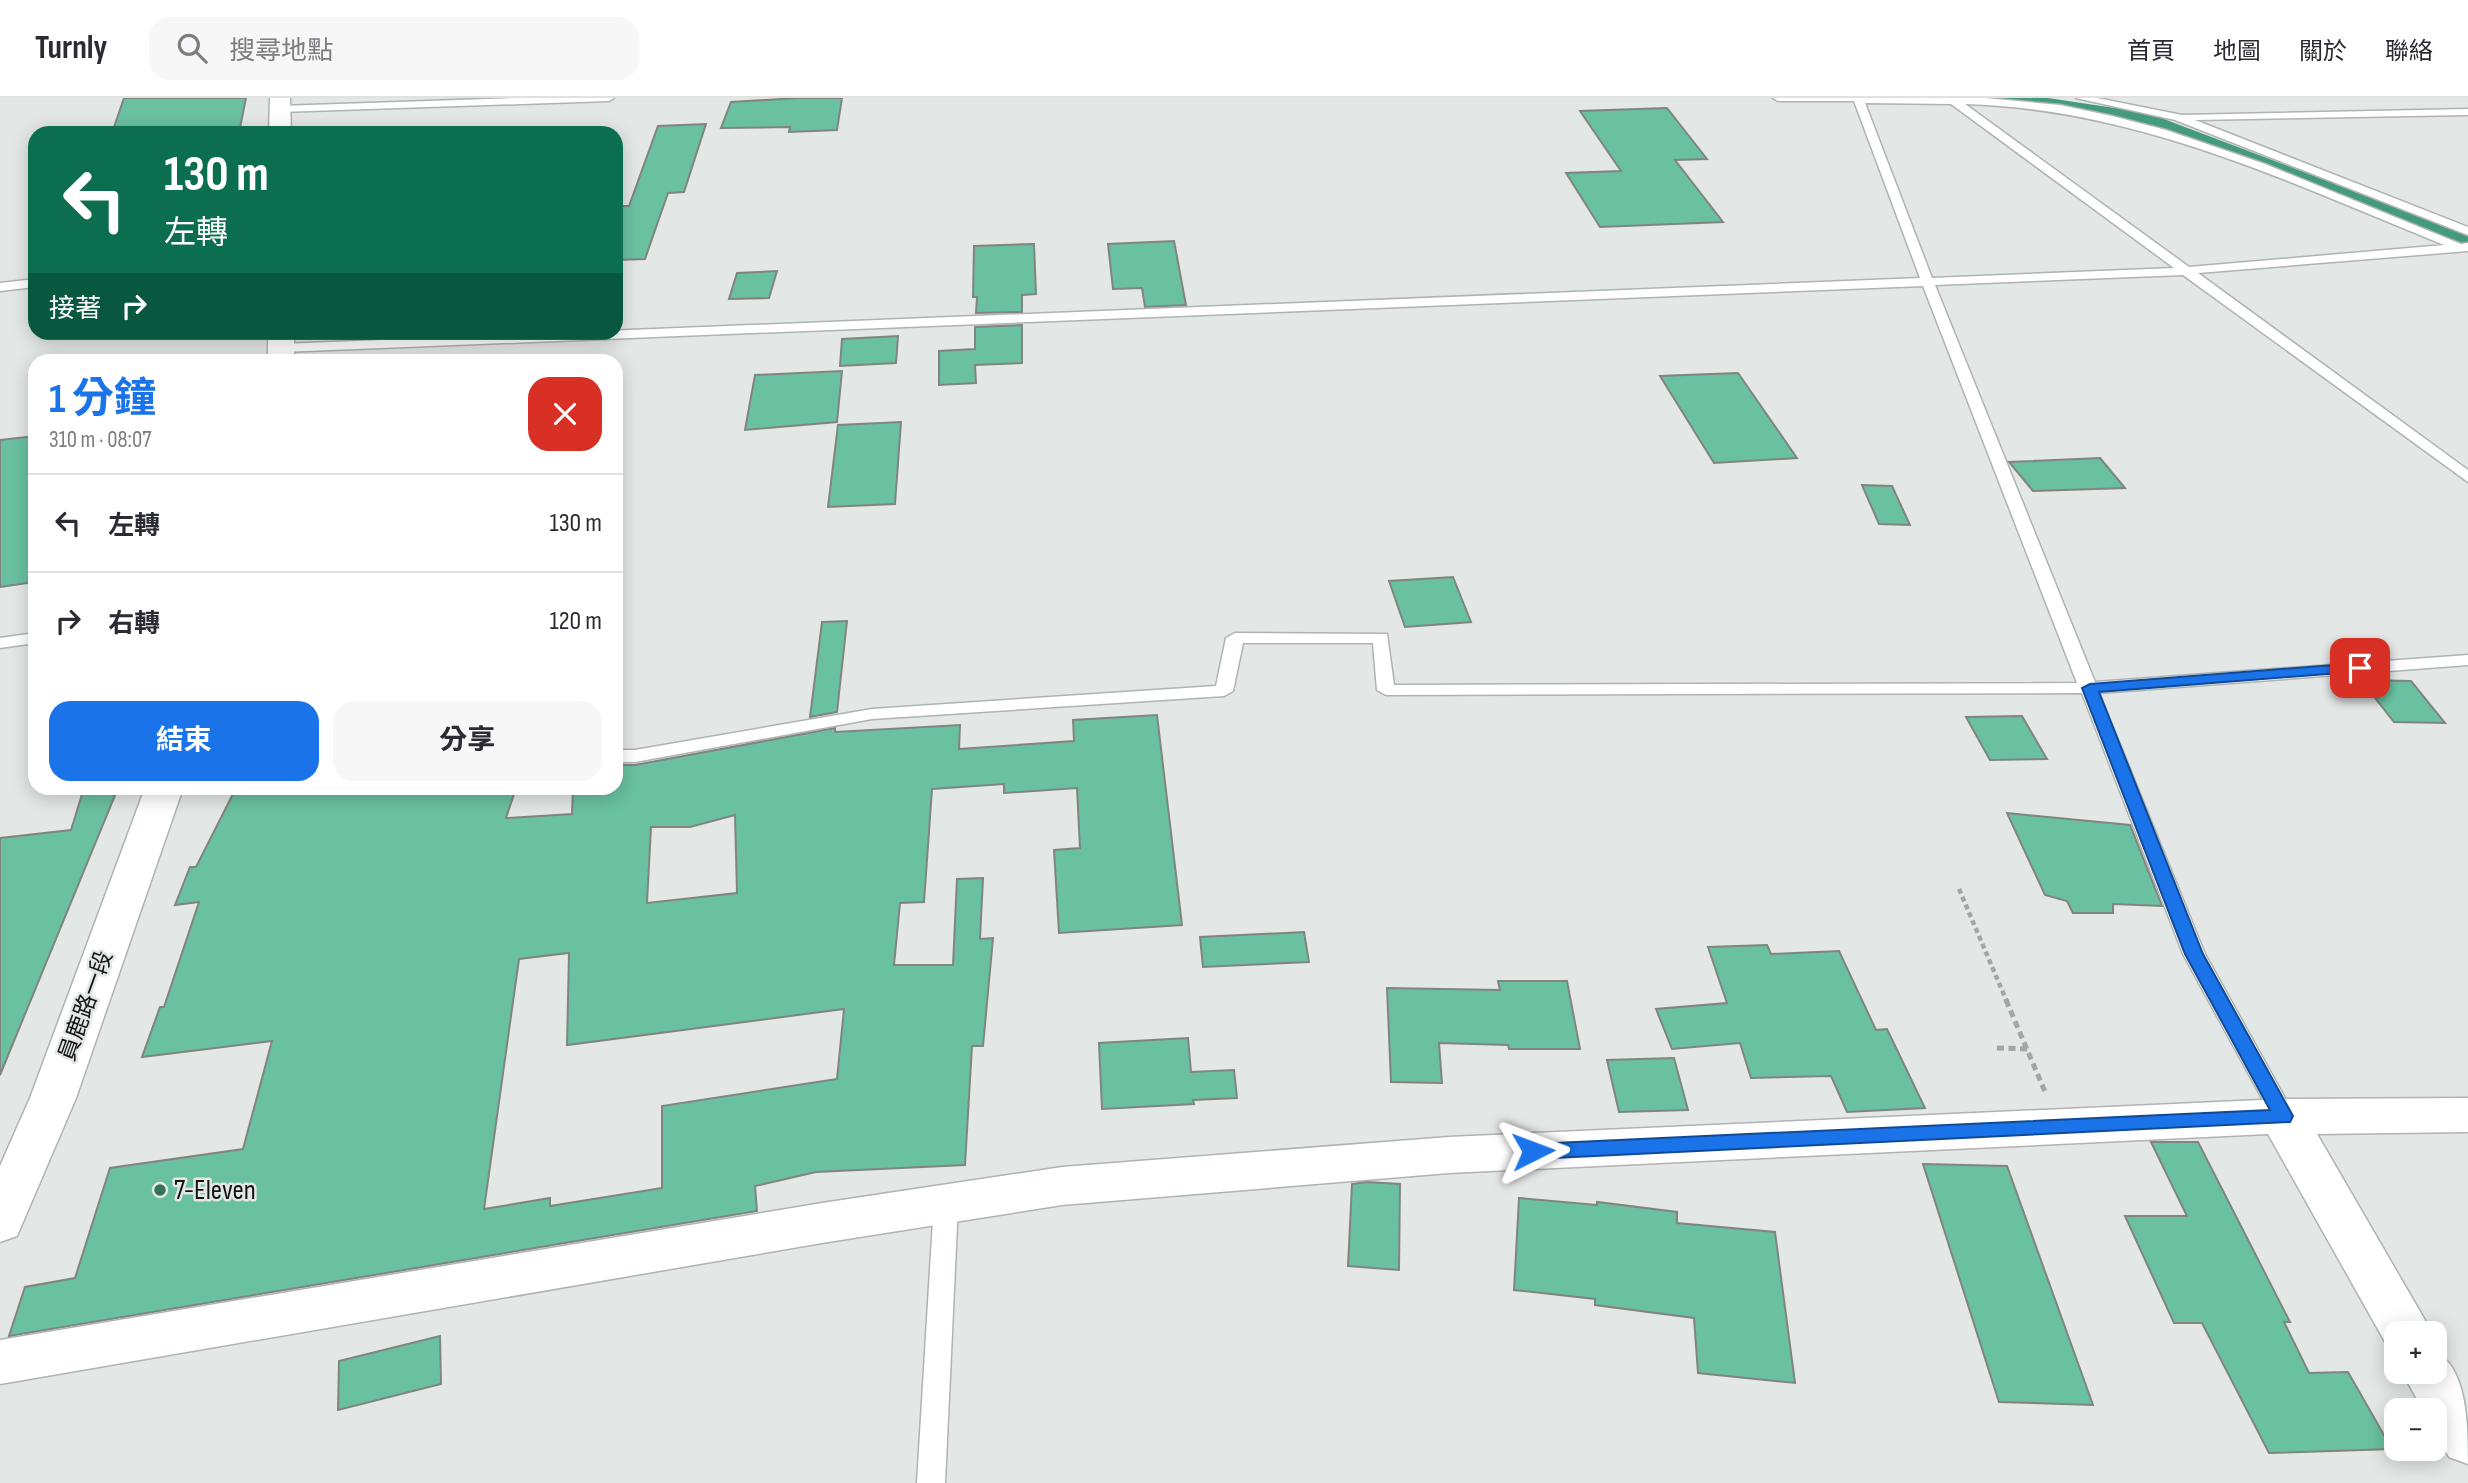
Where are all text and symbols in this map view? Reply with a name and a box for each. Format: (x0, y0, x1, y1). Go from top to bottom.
search box (149, 17, 639, 80)
text: Turnly (35, 28, 107, 68)
icon: search (173, 29, 211, 67)
text: 搜尋地點 (229, 36, 333, 67)
text: 首頁 (2127, 37, 2175, 66)
text: 地圖 (2213, 37, 2261, 66)
text: 關於 (2299, 37, 2347, 66)
text: 聯絡 (2385, 37, 2433, 66)
text: 130 m (164, 146, 269, 205)
icon: left (49, 154, 140, 245)
text: 左轉 (164, 214, 228, 253)
icon: right (115, 287, 153, 325)
text: 接著 (49, 294, 101, 325)
text: 1 分鐘 (49, 374, 156, 425)
button: close (528, 377, 602, 451)
text: 310 m · 08:07 (49, 426, 151, 454)
icon: left (49, 504, 87, 542)
text: 130 m (550, 508, 602, 539)
text: 左轉 (108, 511, 160, 542)
icon: right (49, 602, 87, 640)
text: 120 m (549, 606, 602, 637)
text: 右轉 (108, 609, 160, 640)
pin (2330, 638, 2390, 698)
icon: arrive (2341, 649, 2379, 687)
button: 結束 (49, 701, 319, 781)
button: 分享 (333, 701, 602, 781)
street label: 員鹿路一段 (53, 947, 119, 1065)
position arrow (1496, 1114, 1570, 1188)
place label: 7-Eleven (174, 1174, 256, 1207)
marker: 7-Eleven (152, 1182, 168, 1198)
map controls (2384, 1321, 2447, 1461)
button: + (2384, 1321, 2447, 1384)
button: − (2384, 1398, 2447, 1461)

